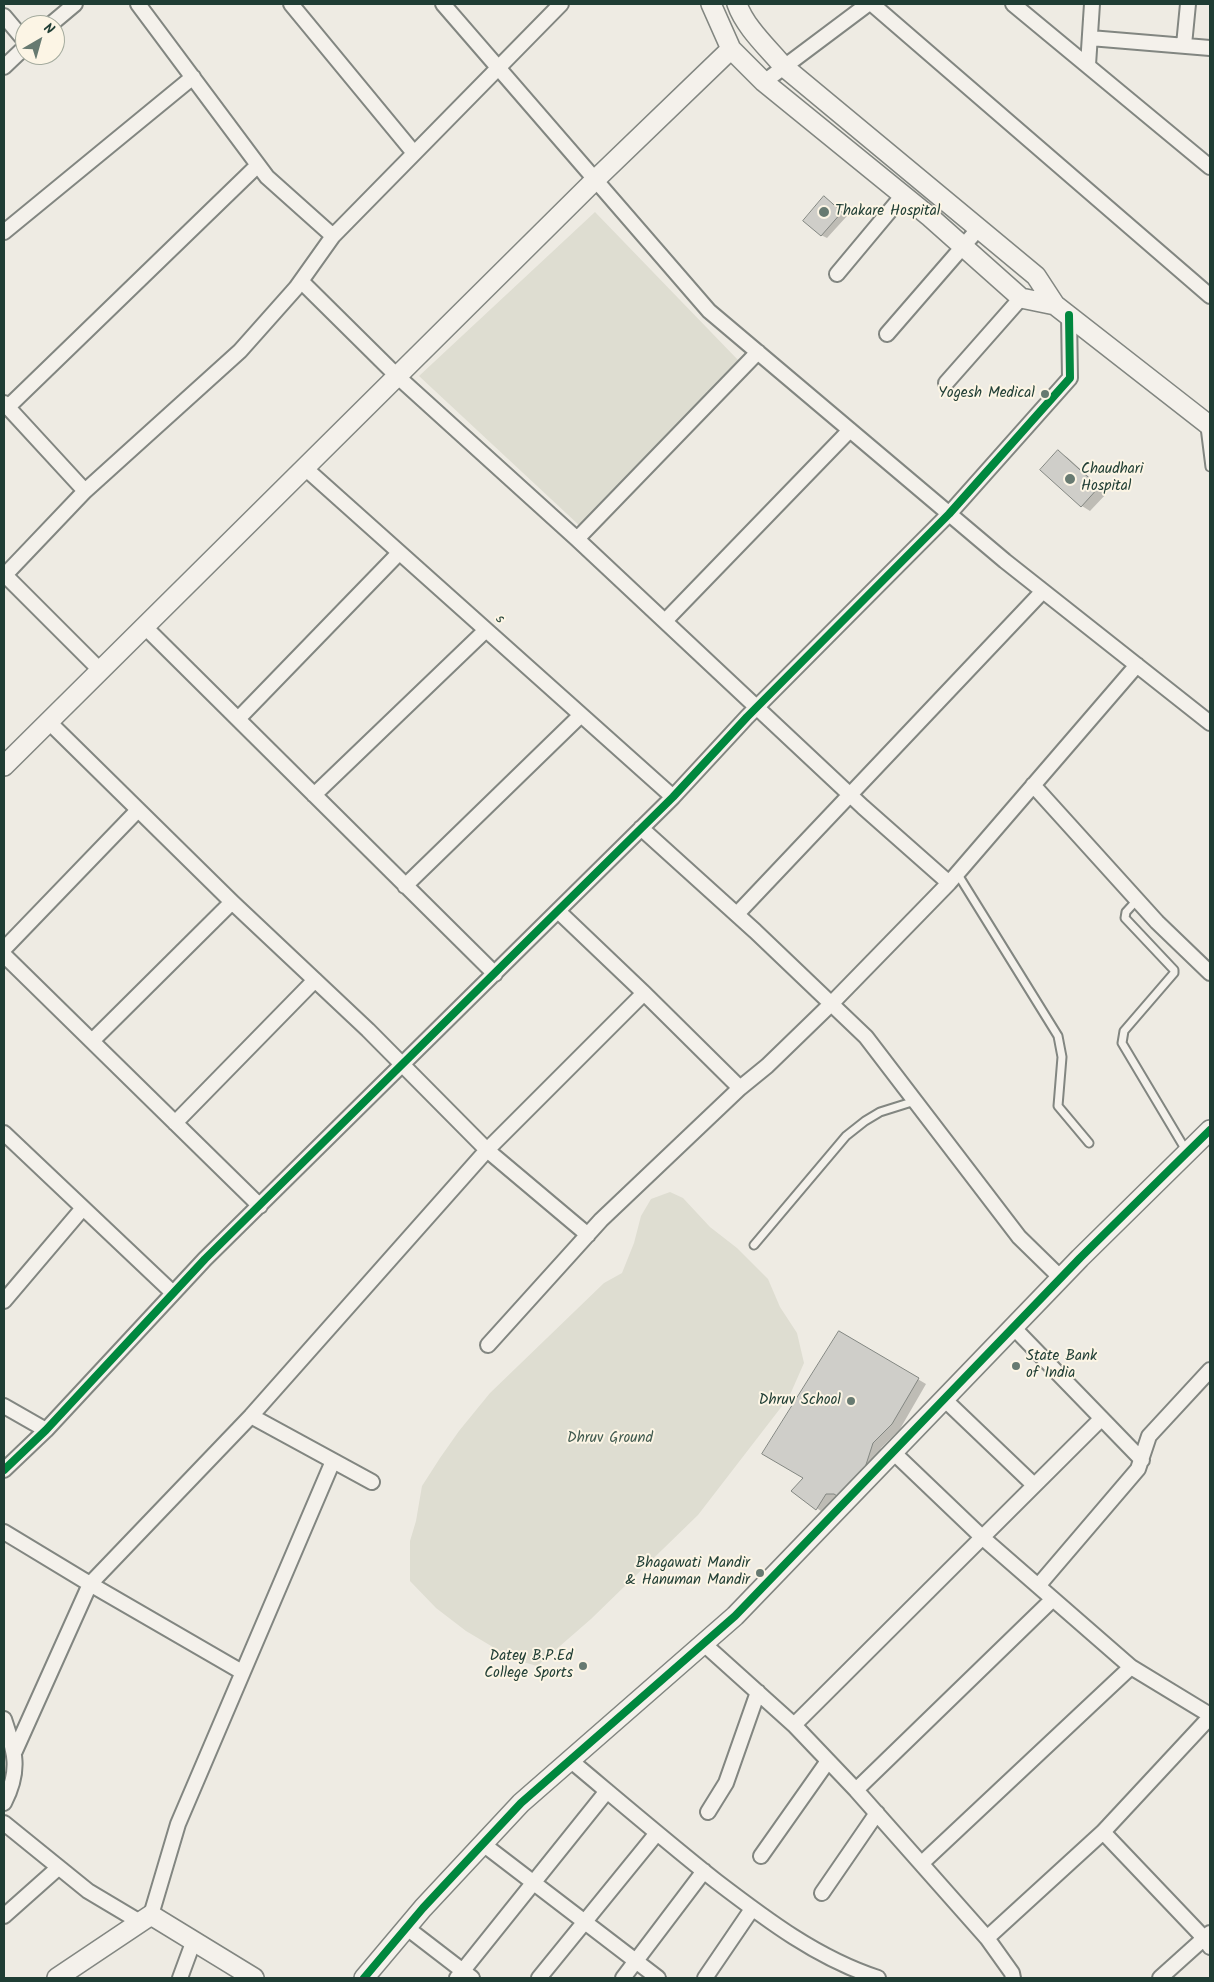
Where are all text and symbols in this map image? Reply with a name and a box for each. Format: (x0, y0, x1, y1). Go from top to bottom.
north arrow (15, 15, 65, 65)
text: N (38, 18, 59, 40)
place label: Thakare Hospital (835, 203, 940, 221)
marker: Thakare Hospital (817, 205, 831, 219)
place label: Yogesh Medical (938, 385, 1035, 403)
marker: Yogesh Medical (1039, 388, 1051, 400)
place label: Chaudhari Hospital (1081, 461, 1143, 496)
marker: Chaudhari Hospital (1063, 472, 1077, 486)
street label: s (491, 611, 507, 629)
place label: State Bank of India (1026, 1348, 1097, 1383)
marker: State Bank of India (1010, 1360, 1022, 1372)
place label: Dhruv School (759, 1392, 841, 1410)
marker: Dhruv School (845, 1395, 857, 1407)
park label: Dhruv Ground (567, 1430, 653, 1448)
place label: Bhagawati Mandir & Hanuman Mandir (625, 1555, 750, 1590)
marker: Bhagawati Mandir & Hanuman Mandir (754, 1567, 766, 1579)
place label: Datey B.P.Ed College Sports (484, 1648, 573, 1683)
marker: Datey B.P.Ed College Sports (577, 1660, 589, 1672)

